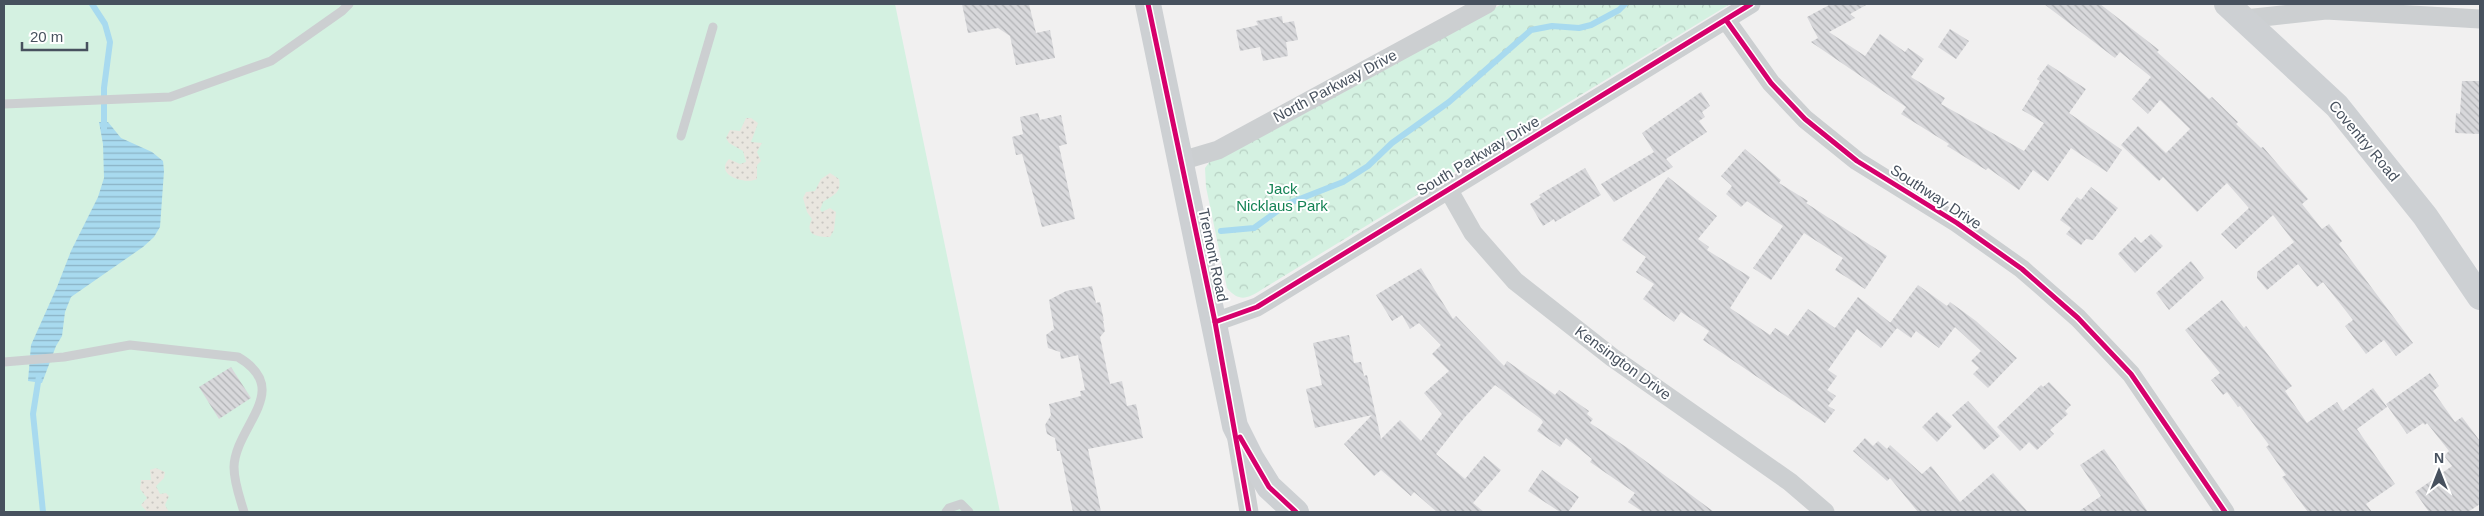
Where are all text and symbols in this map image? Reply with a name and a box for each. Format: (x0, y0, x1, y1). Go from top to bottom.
scale bar (22, 20, 88, 52)
text: 20 m (30, 28, 63, 45)
street label: North Parkway Drive (1270, 46, 1399, 125)
street label: Coventry Road (2326, 97, 2403, 184)
street label: South Parkway Drive (1413, 112, 1542, 199)
street label: Southway Drive (1888, 161, 1985, 232)
park label: Jack Nicklaus Park (1236, 180, 1328, 214)
street label: Tremont Road (1195, 207, 1232, 303)
street label: Kensington Drive (1572, 322, 1674, 403)
north arrow (2414, 446, 2464, 496)
text: N (2434, 450, 2444, 466)

